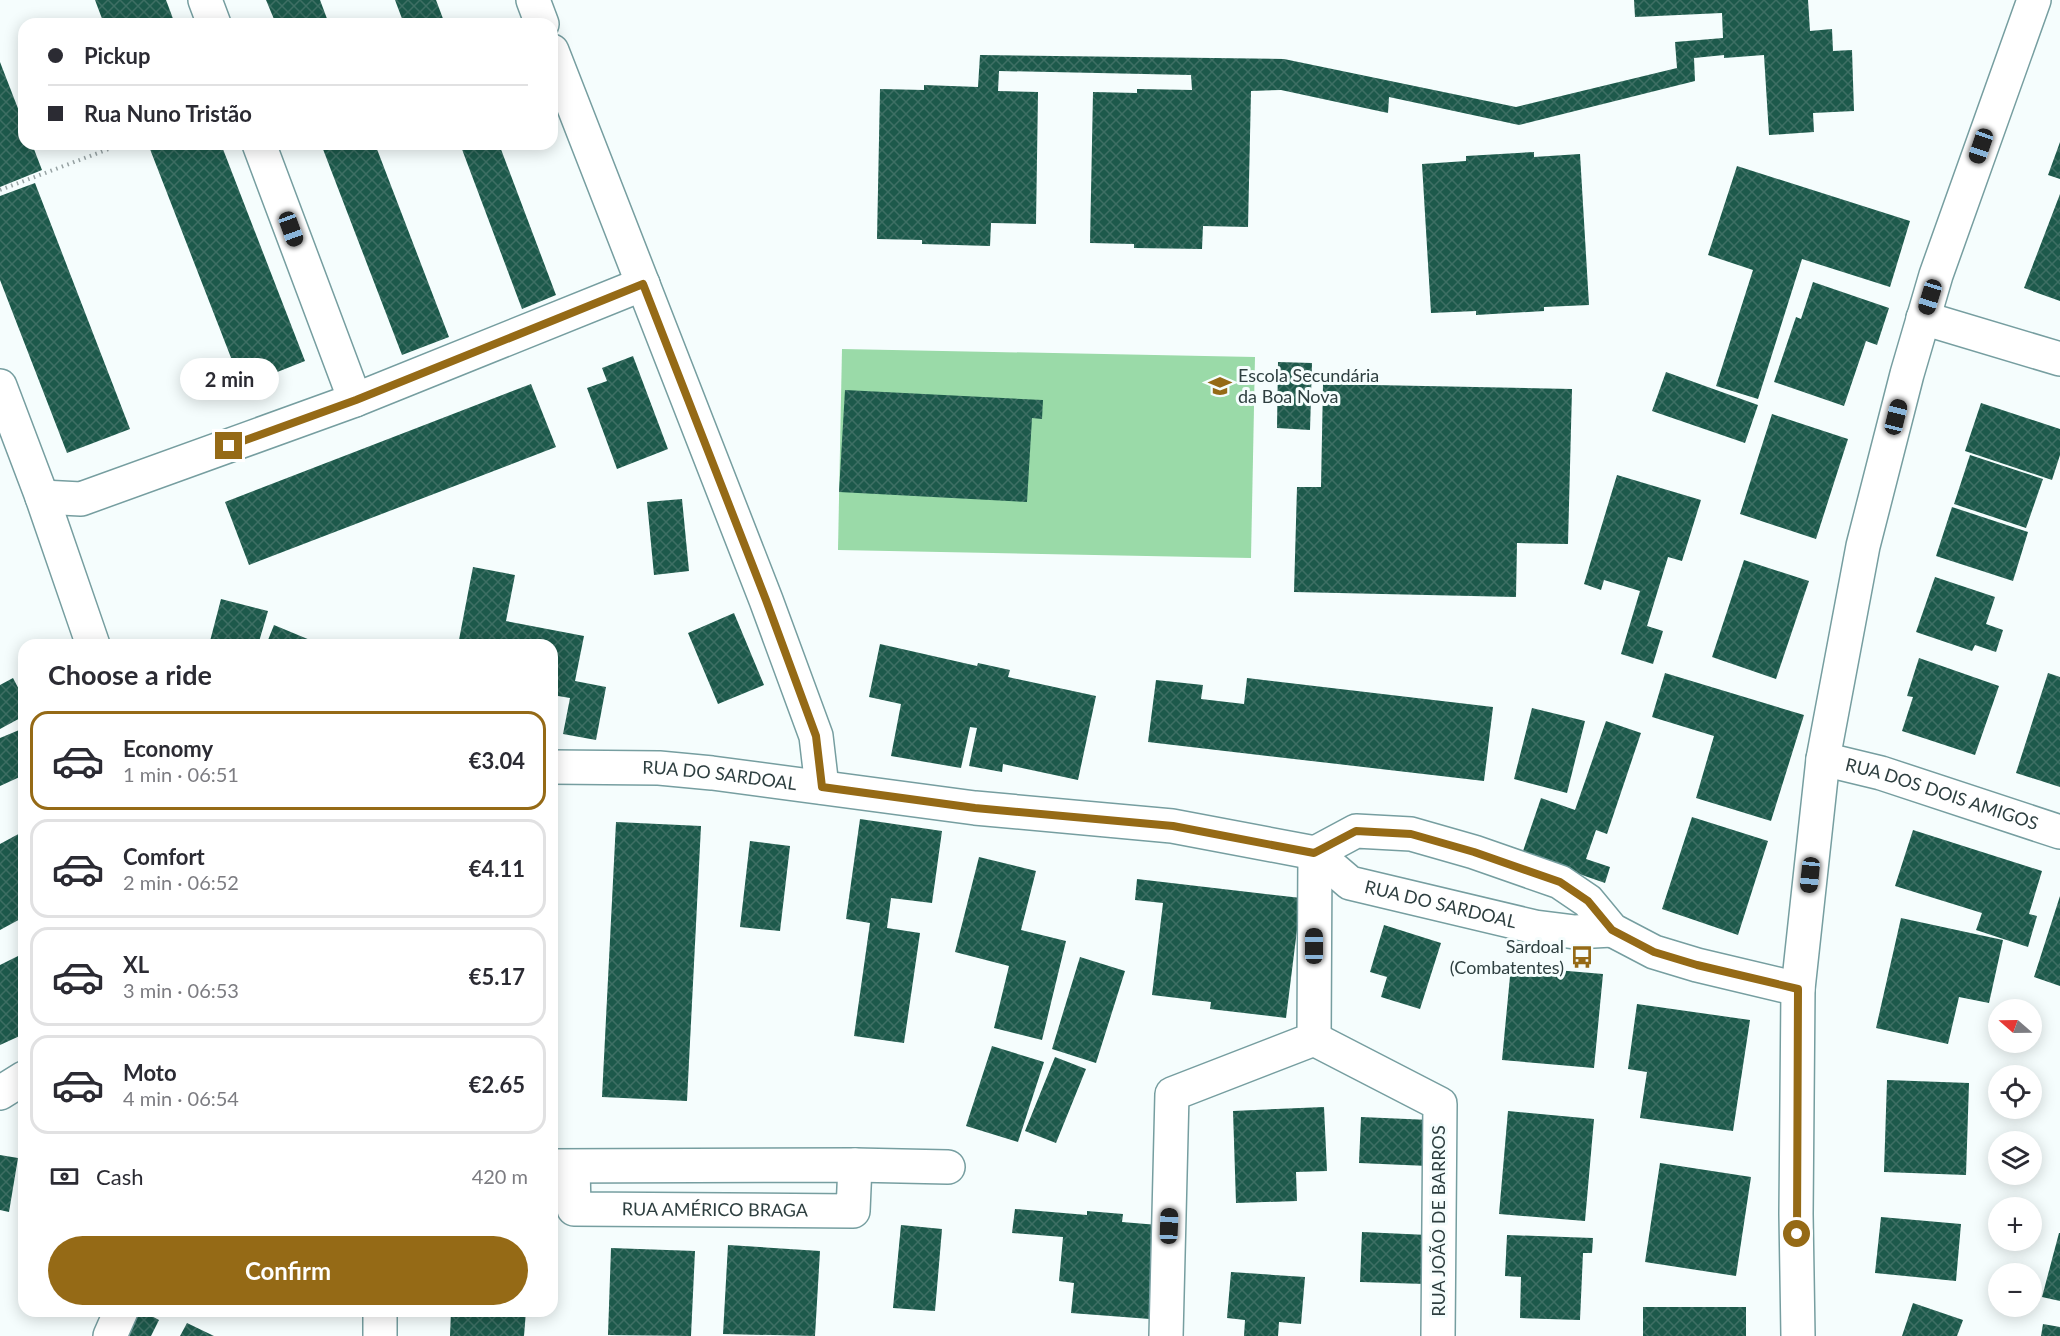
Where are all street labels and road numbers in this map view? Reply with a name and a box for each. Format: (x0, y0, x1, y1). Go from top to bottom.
street label: RUA DOS DOIS AMIGOS (1843, 753, 2041, 834)
street label: RUA DO SARDOAL (642, 756, 798, 794)
street label: RUA DO SARDOAL (1363, 875, 1519, 932)
street label: RUA JOÃO DE BARROS (1427, 1125, 1449, 1317)
street label: RUA AMÉRICO BRAGA (622, 1197, 809, 1221)

